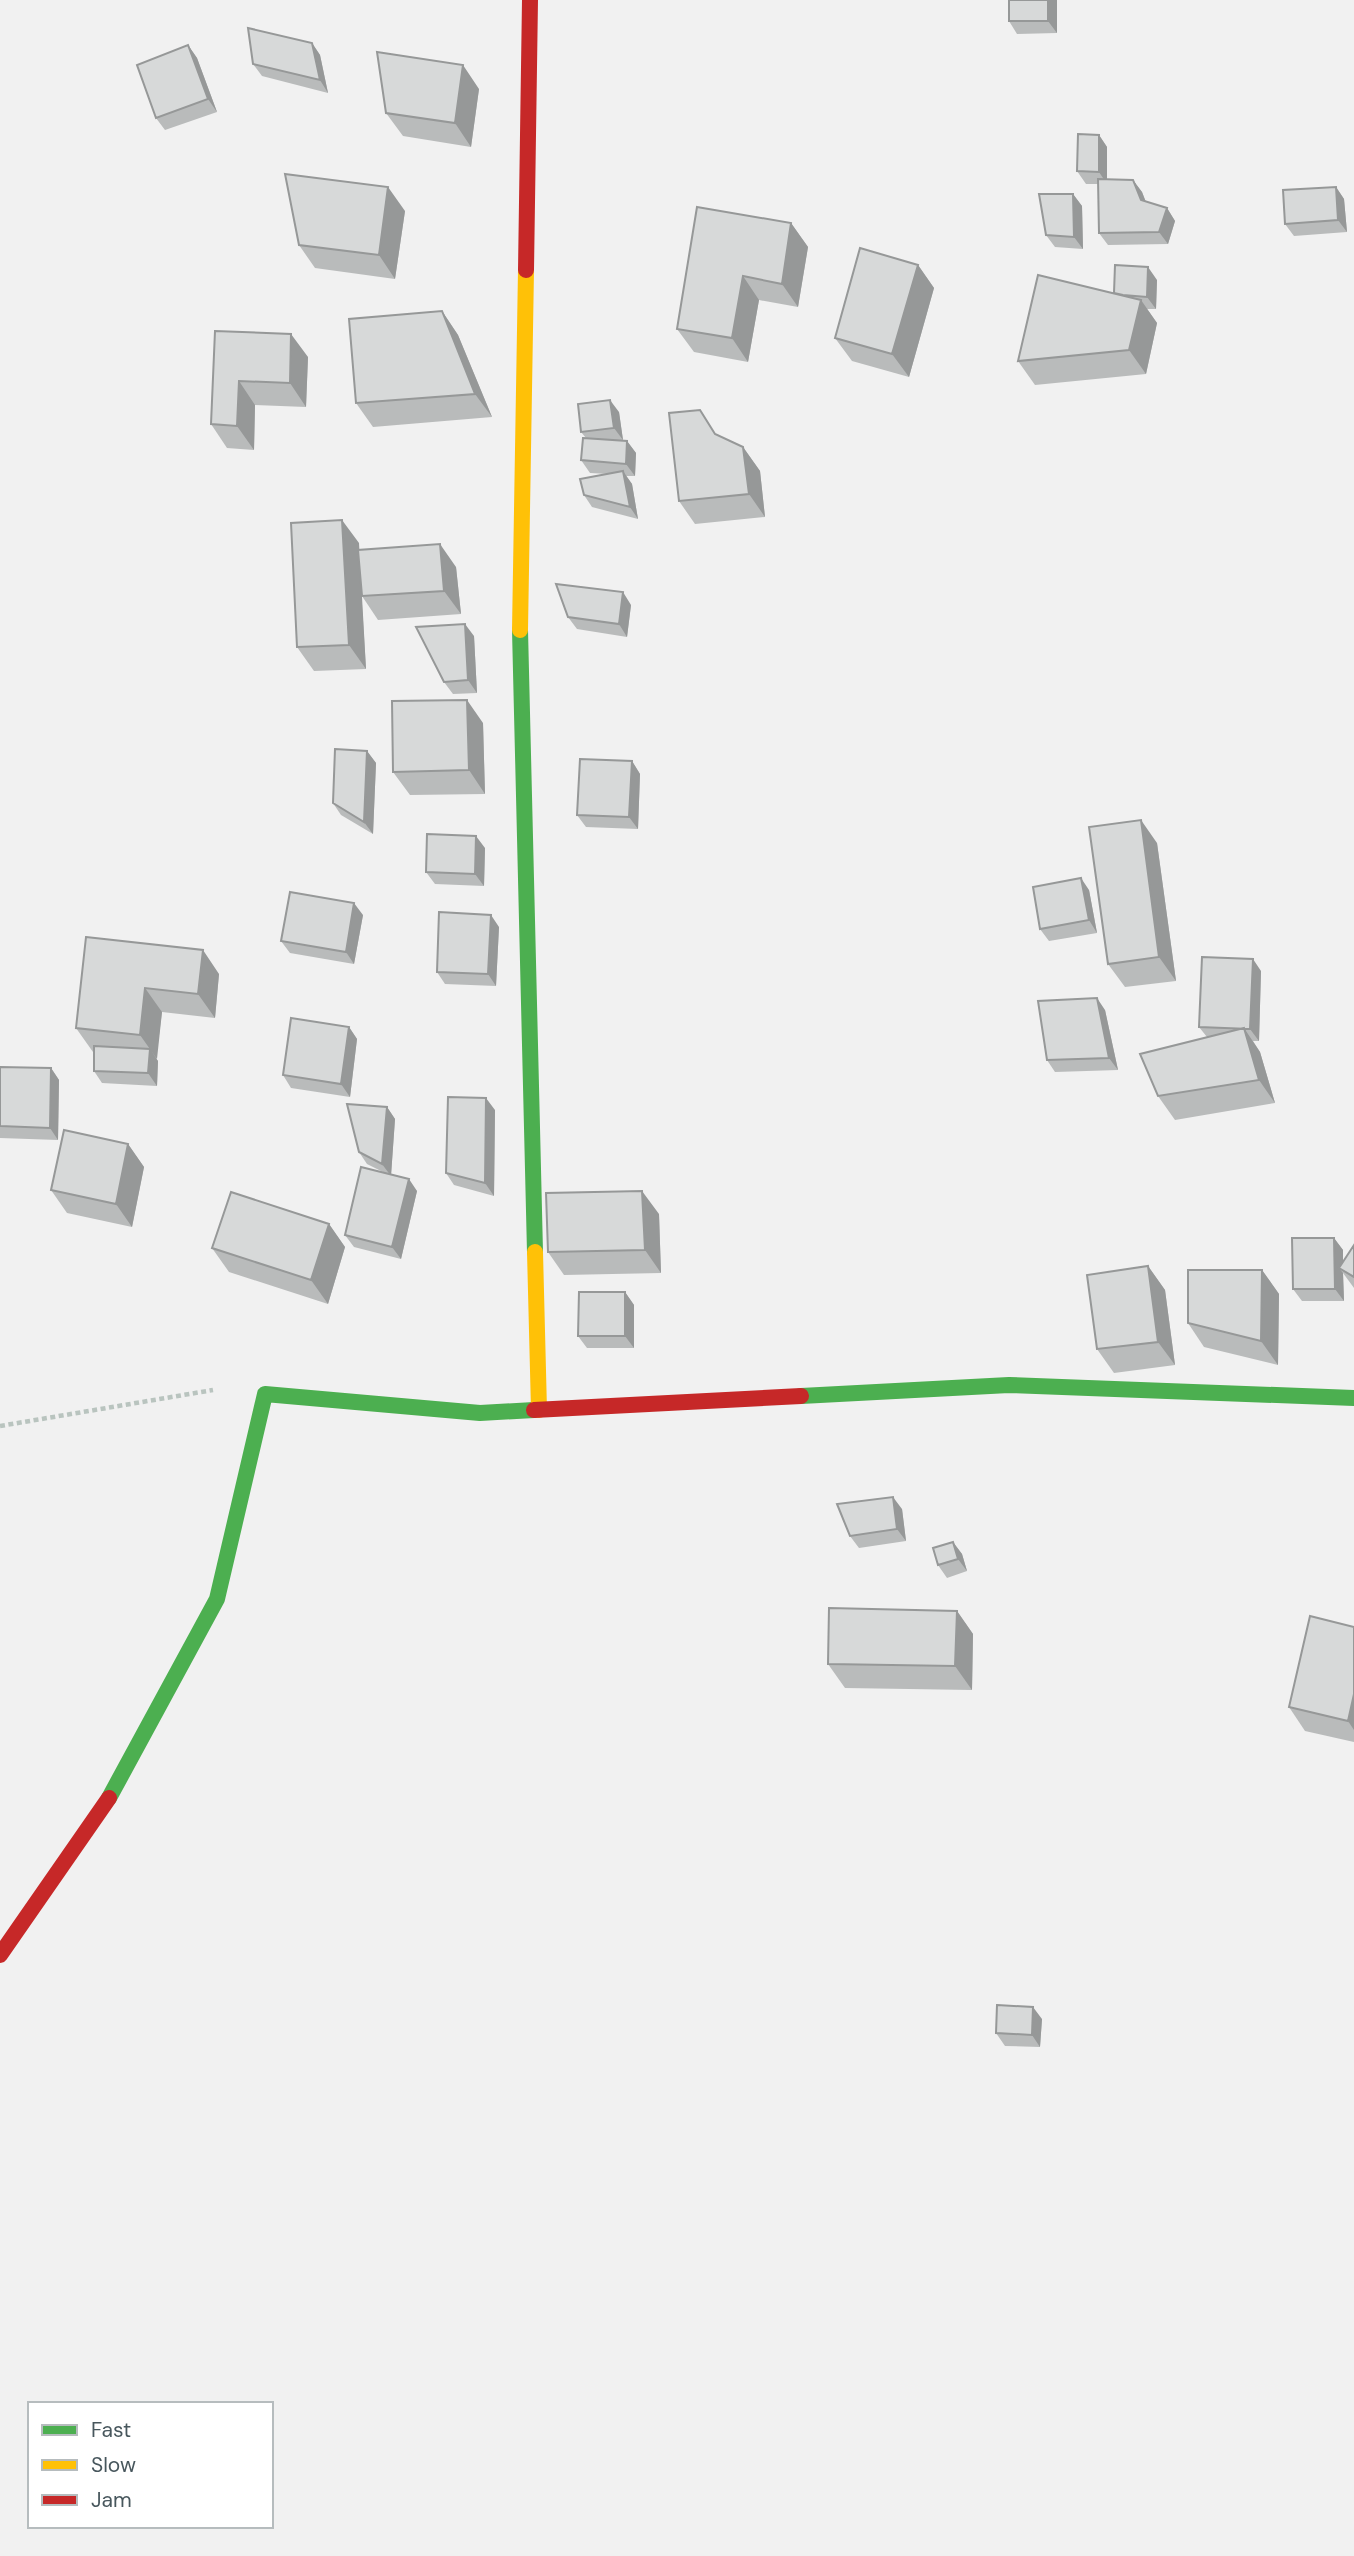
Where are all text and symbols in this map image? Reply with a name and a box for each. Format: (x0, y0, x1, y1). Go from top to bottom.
legend (28, 2402, 273, 2528)
text: Fast (91, 2416, 131, 2444)
text: Slow (91, 2451, 136, 2479)
text: Jam (91, 2486, 132, 2514)

